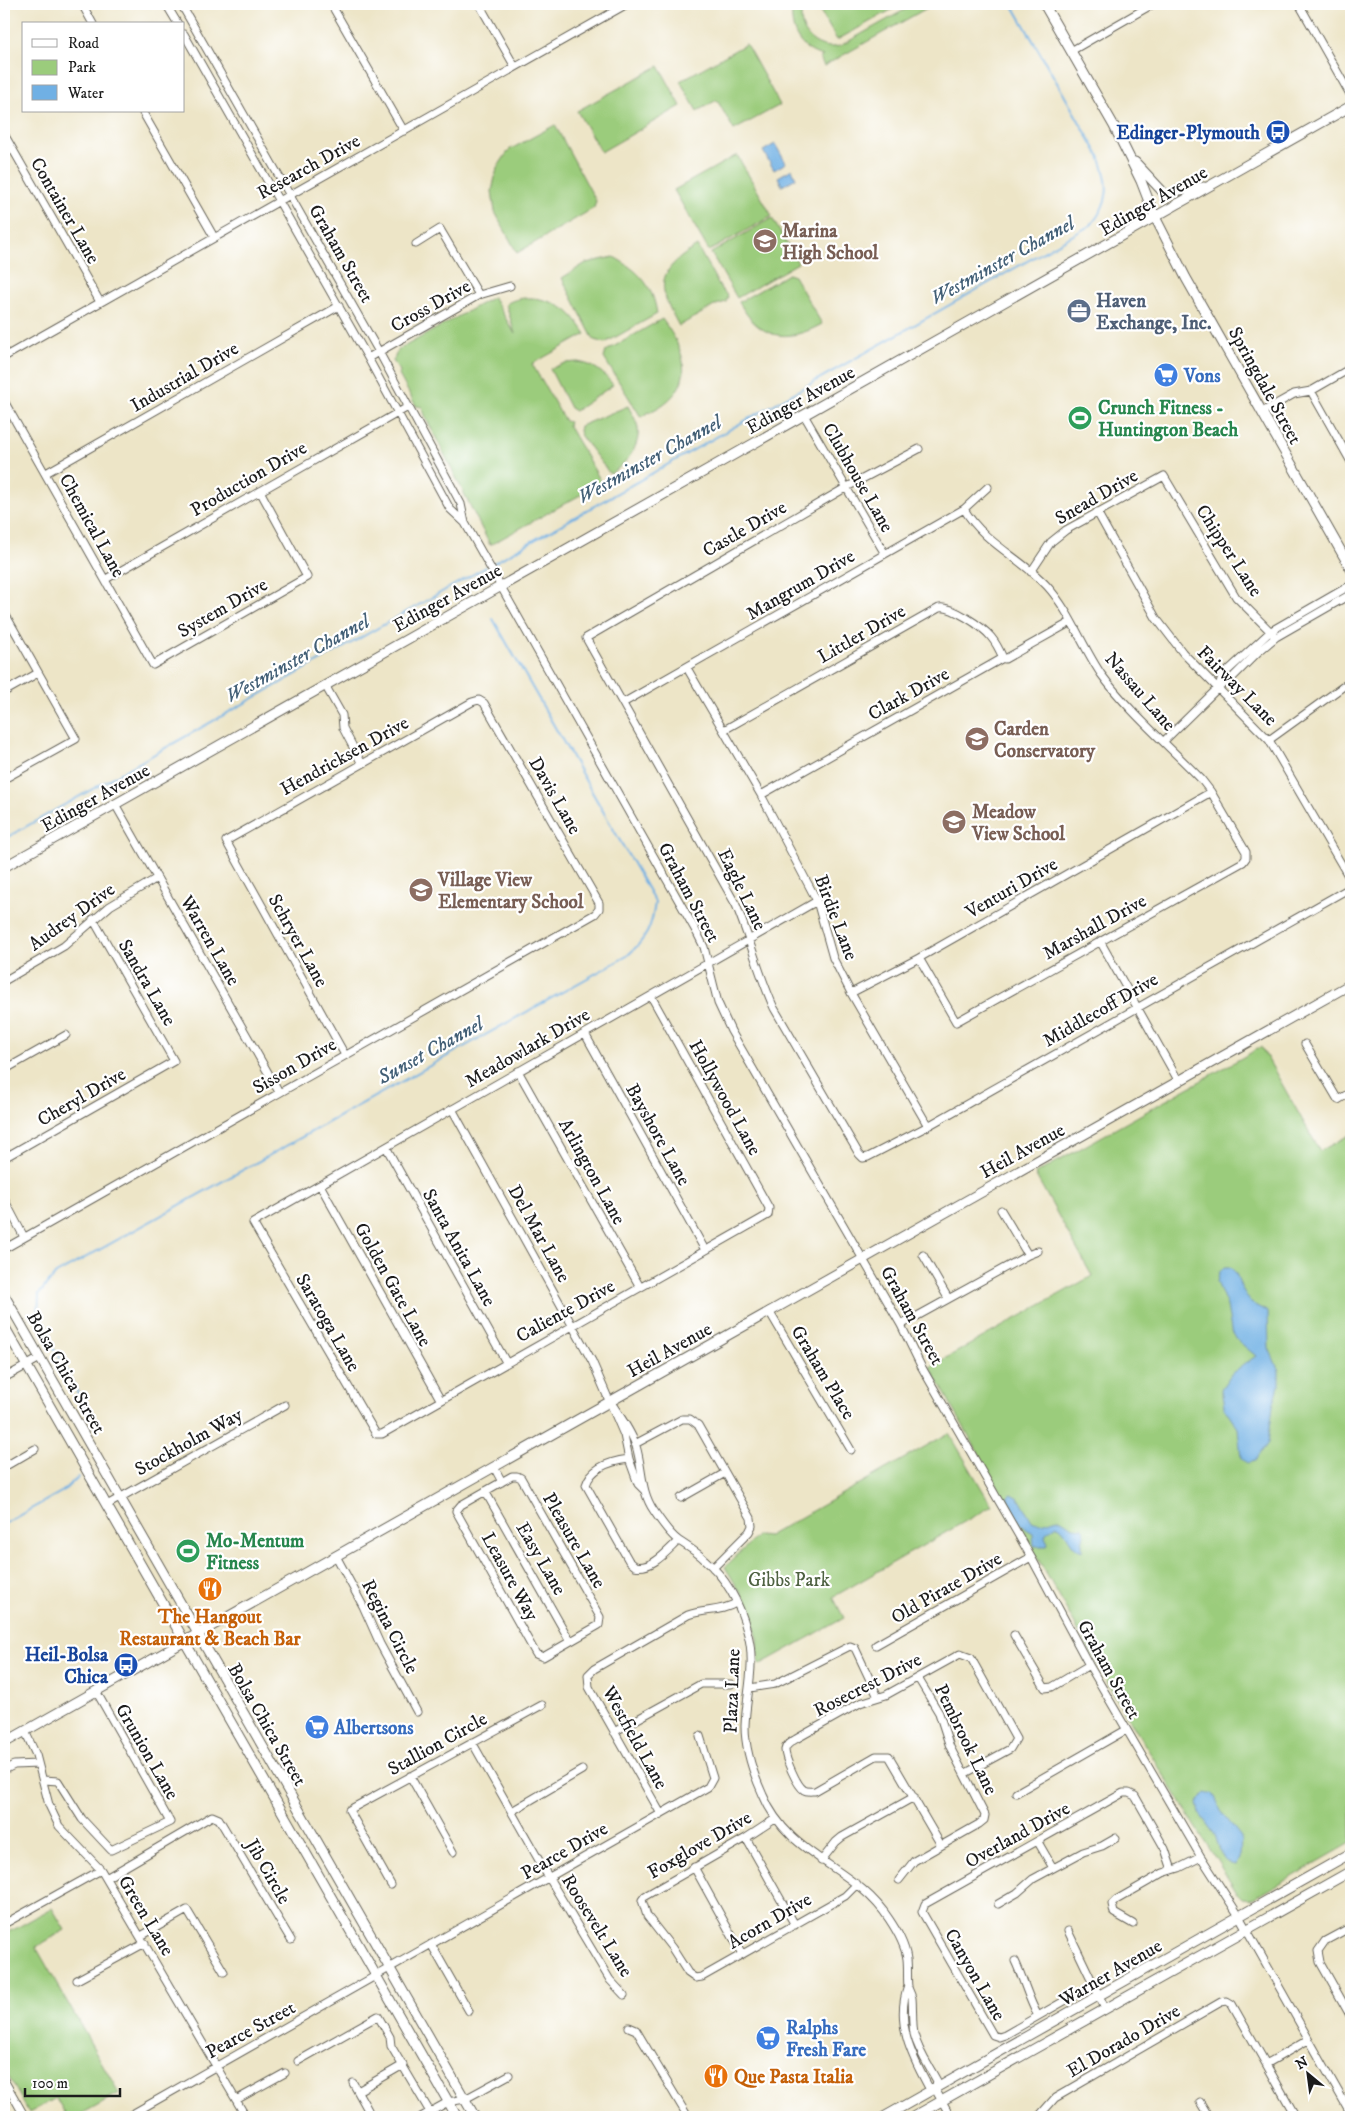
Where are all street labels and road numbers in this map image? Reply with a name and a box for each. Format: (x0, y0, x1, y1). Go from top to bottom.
street label: Research Drive (253, 130, 364, 205)
street label: Container Lane (25, 153, 105, 268)
street label: Edinger Avenue (1096, 161, 1212, 241)
street label: Graham Street (303, 200, 378, 307)
street label: Cross Drive (387, 275, 475, 338)
street label: Springdale Street (1223, 323, 1306, 448)
street label: Industrial Drive (127, 337, 243, 417)
street label: Edinger Avenue (742, 361, 859, 440)
street label: Clubhouse Lane (817, 419, 898, 537)
street label: Production Drive (186, 437, 311, 522)
street label: Snead Drive (1051, 464, 1142, 530)
street label: Chemical Lane (54, 470, 130, 582)
street label: Castle Drive (699, 496, 791, 563)
street label: Chipper Lane (1190, 500, 1267, 601)
street label: Mangrum Drive (742, 545, 859, 626)
street label: Edinger Avenue (389, 559, 506, 638)
street label: System Drive (174, 573, 272, 643)
street label: Littler Drive (814, 600, 910, 669)
street label: Fairway Lane (1192, 641, 1282, 731)
street label: Nassau Lane (1099, 648, 1180, 736)
street label: Clark Drive (864, 663, 953, 726)
street label: Hendricksen Drive (277, 712, 413, 801)
street label: Davis Lane (523, 753, 586, 839)
street label: Edinger Avenue (37, 759, 154, 838)
street label: Graham Street (653, 839, 725, 947)
street label: Eagle Lane (712, 845, 771, 934)
street label: Venturi Drive (961, 853, 1062, 924)
street label: Birdie Lane (809, 872, 862, 964)
street label: Audrey Drive (24, 878, 120, 956)
street label: Marshall Drive (1039, 889, 1151, 965)
street label: Schryer Lane (263, 890, 333, 991)
street label: Warren Lane (174, 891, 245, 990)
street label: Sandra Lane (113, 935, 181, 1030)
street label: Middlecoff Drive (1039, 968, 1163, 1053)
street label: Meadowlark Drive (461, 1003, 594, 1093)
street label: Sisson Drive (249, 1033, 341, 1100)
street label: Hollywood Lane (683, 1036, 766, 1160)
street label: Cheryl Drive (33, 1063, 130, 1132)
street label: Bayshore Lane (620, 1080, 695, 1190)
street label: Arlington Lane (553, 1115, 630, 1229)
street label: Heil Avenue (976, 1119, 1069, 1184)
street label: Del Mar Lane (502, 1181, 575, 1287)
street label: Santa Anita Lane (417, 1185, 500, 1311)
street label: Golden Gate Lane (349, 1219, 436, 1351)
street label: Graham Street (875, 1262, 948, 1369)
street label: Saratoga Lane (290, 1270, 365, 1376)
street label: Caliente Drive (512, 1275, 619, 1348)
street label: Bolsa Chica Street (21, 1307, 110, 1438)
street label: Heil Avenue (623, 1318, 716, 1383)
street label: Graham Place (786, 1322, 860, 1424)
street label: Stockholm Way (131, 1403, 247, 1481)
street label: Pleasure Lane (537, 1489, 610, 1593)
street label: Easy Lane (511, 1518, 571, 1599)
street label: Leasure Way (476, 1529, 544, 1626)
street label: Old Pirate Drive (887, 1547, 1006, 1629)
street label: Regina Circle (356, 1576, 423, 1678)
street label: Graham Street (1072, 1616, 1145, 1723)
street label: Plaza Lane (720, 1648, 745, 1734)
street label: Rosecrest Drive (810, 1648, 926, 1722)
street label: Bolsa Chica Street (222, 1659, 311, 1790)
street label: Westfield Lane (596, 1681, 672, 1793)
street label: Pembrook Lane (929, 1681, 1002, 1799)
street label: Grunion Lane (110, 1700, 183, 1804)
street label: Stallion Circle (384, 1708, 491, 1781)
street label: Overland Drive (961, 1797, 1074, 1874)
street label: Foxglove Drive (644, 1806, 756, 1884)
street label: Pearce Drive (517, 1817, 612, 1885)
street label: Jib Circle (239, 1833, 296, 1908)
street label: Roosevelt Lane (556, 1870, 637, 1981)
street label: Green Lane (113, 1871, 179, 1960)
street label: Acorn Drive (724, 1888, 816, 1954)
street label: Canyon Lane (939, 1925, 1010, 2025)
street label: Warner Avenue (1054, 1935, 1166, 2013)
street label: Pearce Street (202, 1996, 300, 2064)
street label: El Dorado Drive (1063, 2000, 1185, 2083)

